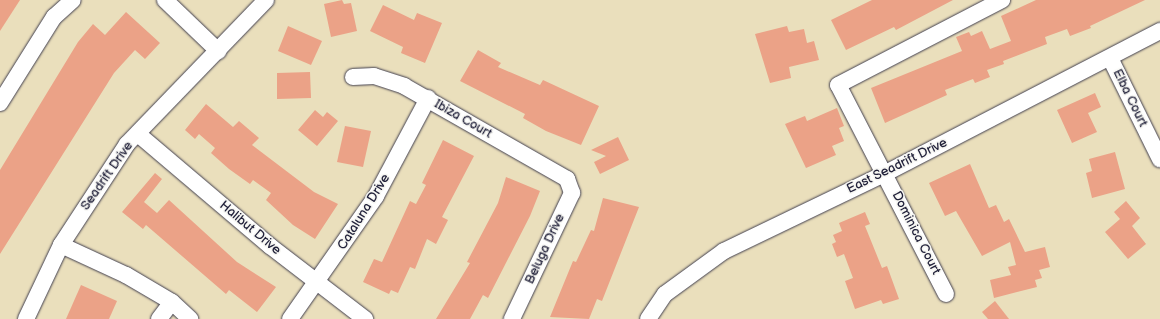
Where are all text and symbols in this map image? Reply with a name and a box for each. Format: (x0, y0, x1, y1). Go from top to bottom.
street label: Elba Court (1109, 67, 1151, 129)
street label: Ibiza Court (431, 96, 495, 142)
street label: East Seadrift Drive (844, 135, 950, 197)
street label: Seadrift Drive (78, 139, 136, 213)
street label: Cataluna Drive (334, 171, 394, 253)
street label: Dominica Court (888, 189, 944, 277)
street label: Halibut Drive (216, 198, 284, 258)
street label: Beluga Drive (522, 211, 568, 287)

